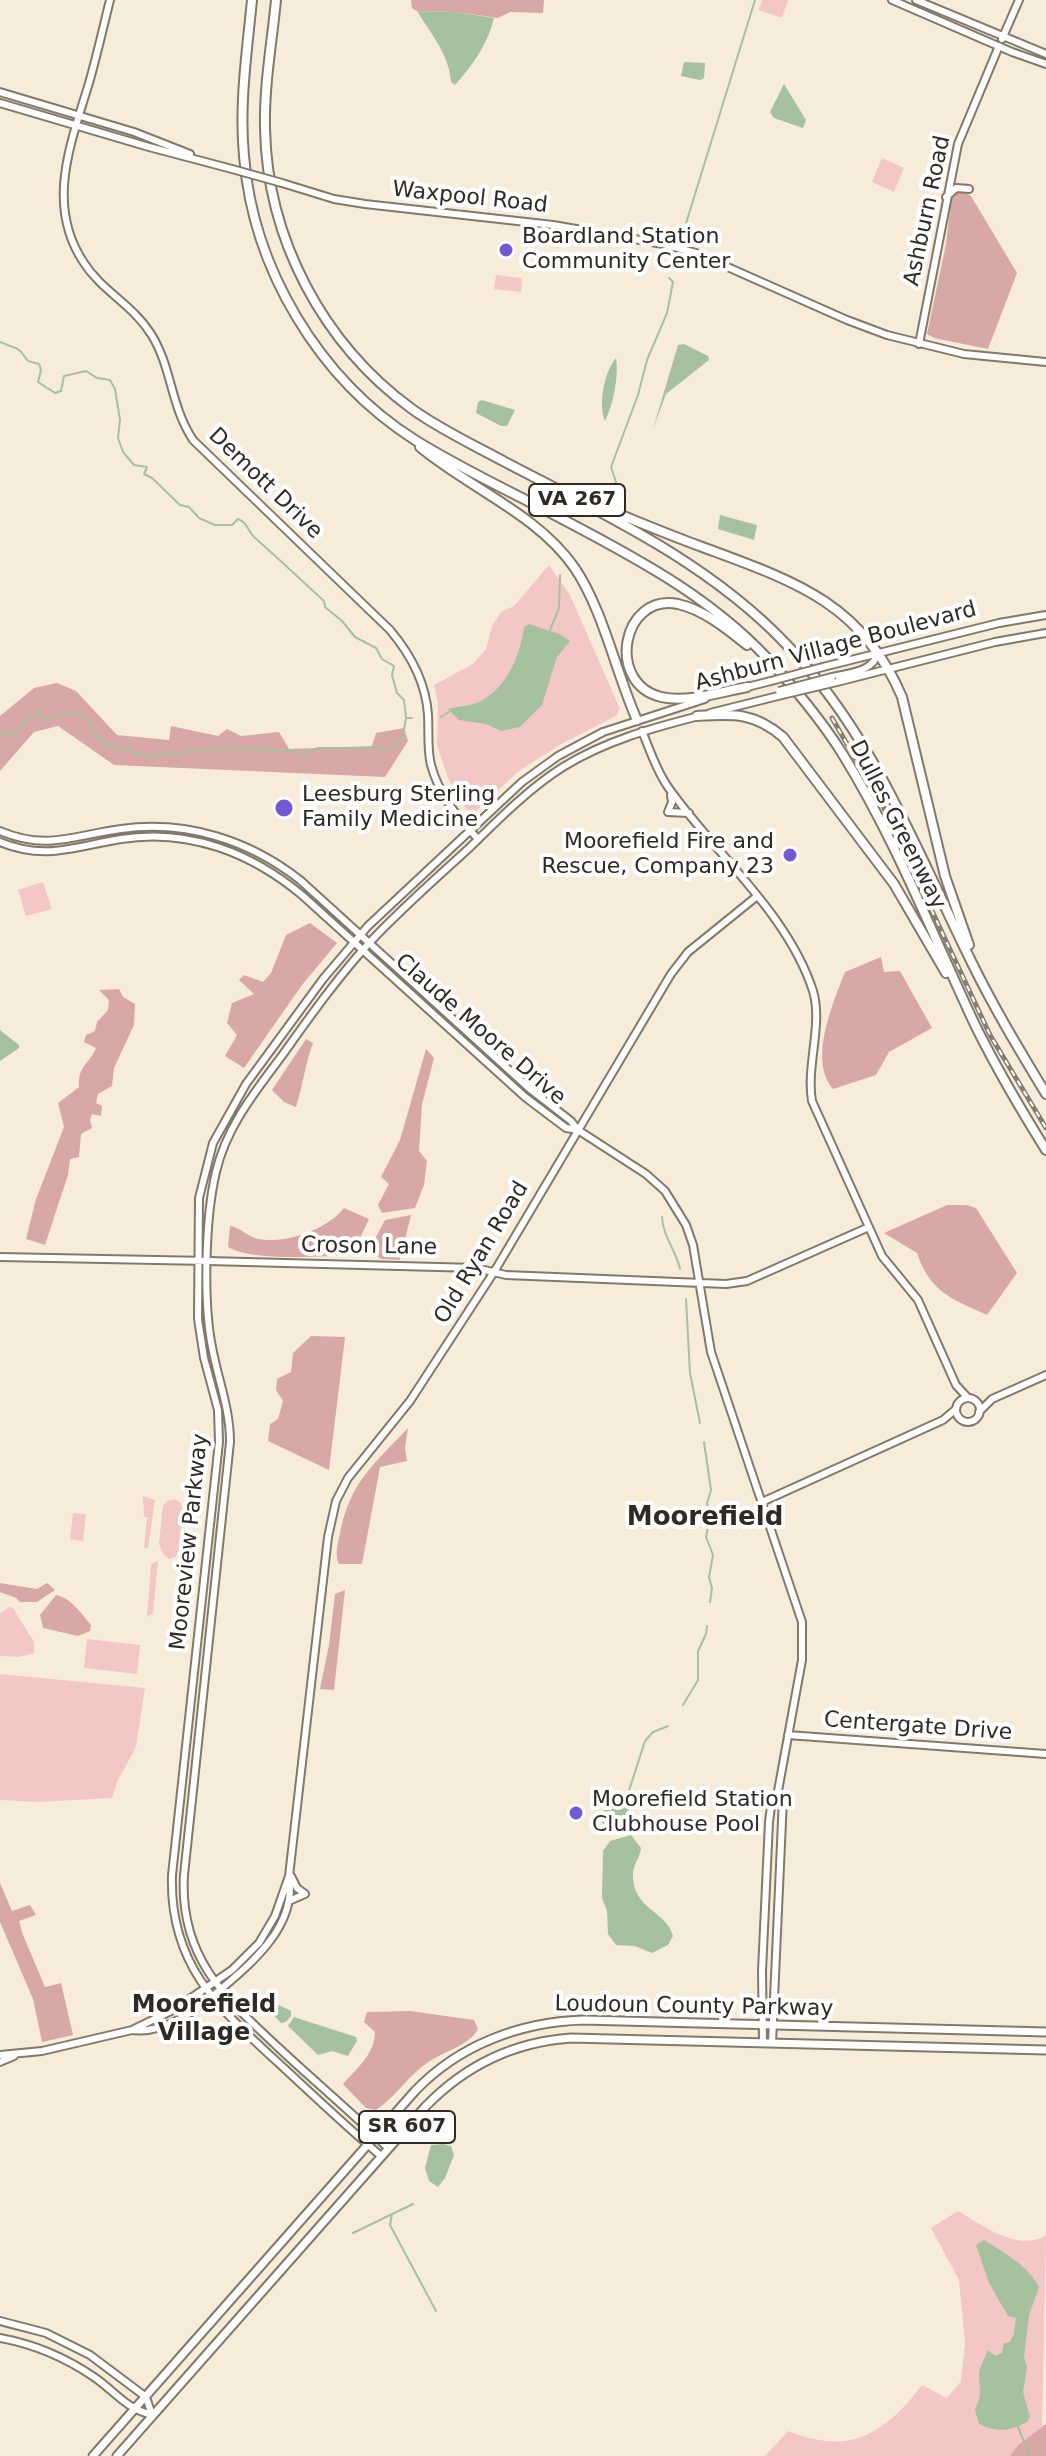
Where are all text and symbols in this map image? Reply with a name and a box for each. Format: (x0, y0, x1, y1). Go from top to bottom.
street label: Ashburn Road (899, 133, 957, 289)
street label: Waxpool Road (391, 177, 549, 219)
place label: Boardland Station Community Center (522, 224, 730, 276)
marker: Boardland Station Community Center (497, 241, 515, 259)
street label: Demott Drive (203, 423, 327, 545)
road number: VA 267 (529, 484, 625, 516)
street label: Ashburn Village Boulevard (692, 597, 980, 697)
street label: Dulles Greenway (843, 736, 951, 914)
place label: Leesburg Sterling Family Medicine (302, 782, 495, 834)
marker: Leesburg Sterling Family Medicine (273, 797, 295, 819)
place label: Moorefield Fire and Rescue, Company 23 (541, 829, 774, 880)
marker: Moorefield Fire and Rescue, Company 23 (781, 846, 799, 864)
street label: Claude Moore Drive (389, 949, 571, 1111)
street label: Old Ryan Road (429, 1177, 535, 1329)
street label: Croson Lane (301, 1233, 437, 1261)
street label: Mooreview Parkway (165, 1432, 215, 1652)
district label: Moorefield (627, 1502, 783, 1534)
street label: Centergate Drive (823, 1707, 1013, 1747)
place label: Moorefield Station Clubhouse Pool (592, 1787, 793, 1838)
marker: Moorefield Station Clubhouse Pool (567, 1804, 585, 1822)
street label: Loudoun County Parkway (554, 1991, 834, 2023)
district label: Moorefield Village (132, 1992, 276, 2048)
road number: SR 607 (359, 2111, 455, 2143)

